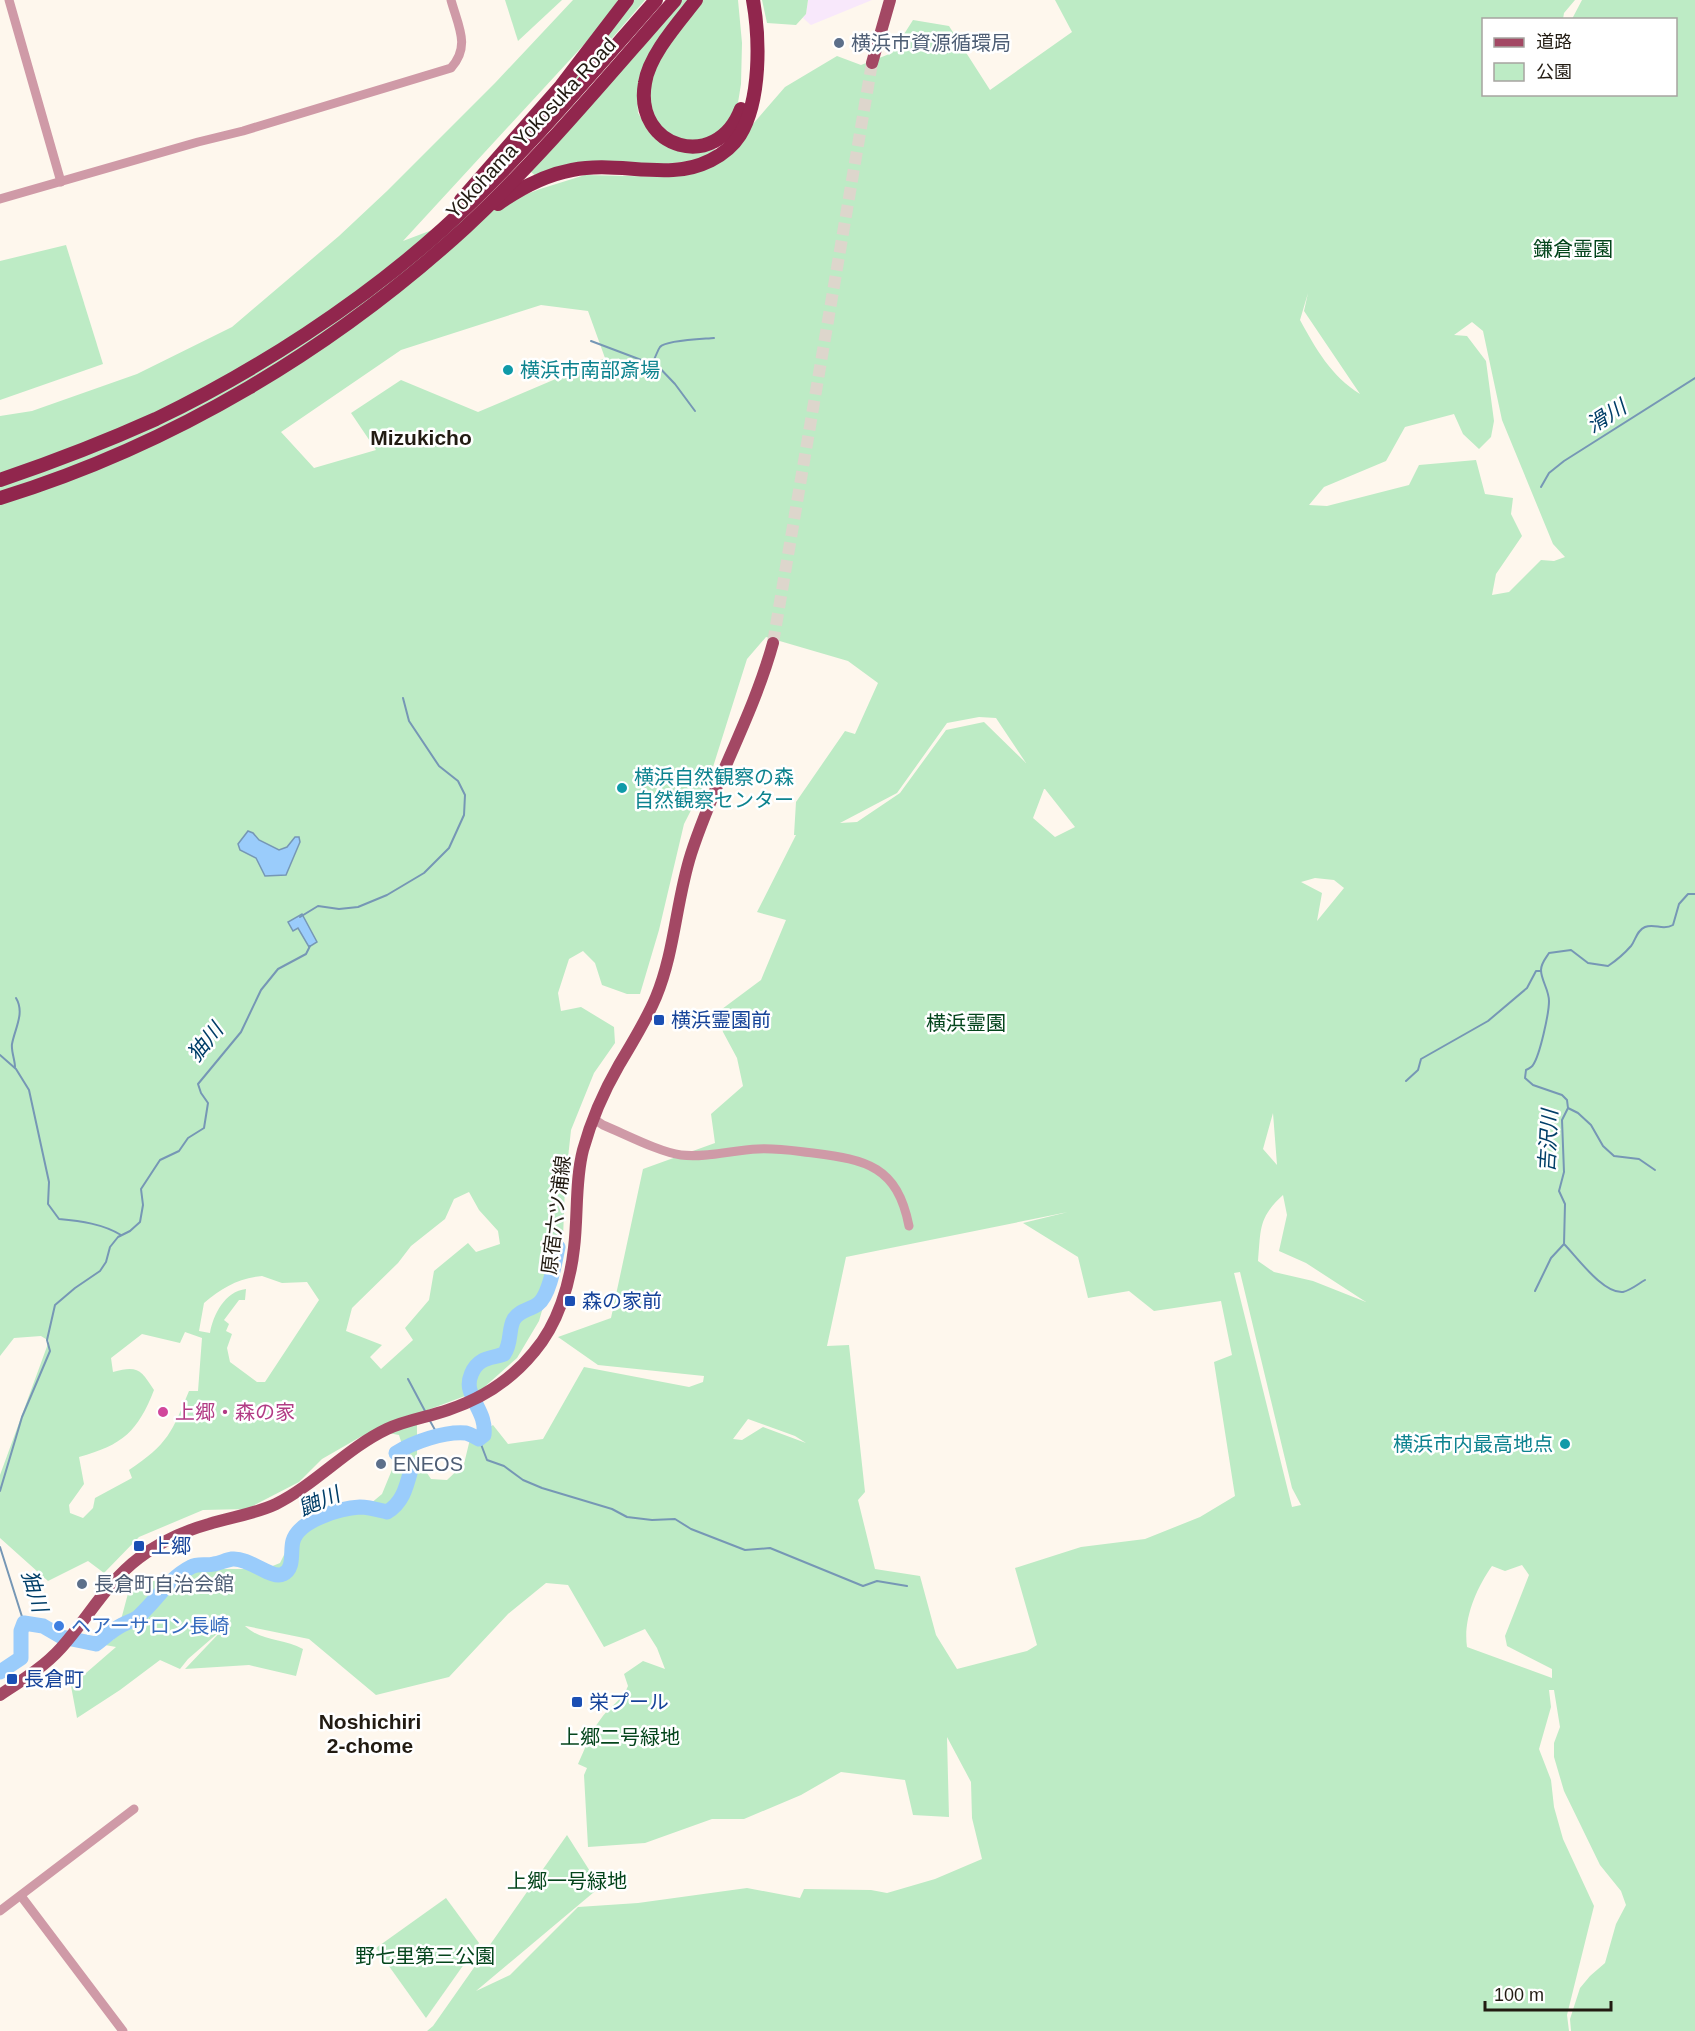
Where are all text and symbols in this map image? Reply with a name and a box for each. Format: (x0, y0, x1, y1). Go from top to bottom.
legend (1482, 18, 1677, 96)
place label: 横浜市資源循環局 (851, 32, 1011, 54)
text: 道路 (1536, 32, 1572, 52)
street label: Yokohama Yokosuka Road (442, 33, 620, 223)
marker: 横浜市資源循環局 (832, 36, 846, 50)
text: 公園 (1536, 62, 1572, 82)
park label: 鎌倉霊園 (1533, 238, 1613, 260)
place label: 横浜市南部斎場 (520, 359, 660, 381)
marker: 横浜市南部斎場 (501, 363, 515, 377)
water label: 滑川 (1582, 394, 1632, 437)
district label: Mizukicho (370, 426, 472, 449)
place label: 横浜自然観察の森 自然観察センター (634, 766, 794, 811)
marker: 横浜自然観察の森 自然観察センター (615, 781, 629, 795)
place label: 横浜霊園前 (671, 1009, 771, 1031)
park label: 横浜霊園 (926, 1012, 1006, 1034)
marker: 横浜霊園前 (652, 1013, 666, 1027)
water label: 㹨川 (183, 1017, 228, 1066)
water label: 吉沢川 (1535, 1107, 1561, 1173)
street label: 原宿六ツ浦線 (538, 1154, 574, 1276)
place label: 森の家前 (582, 1290, 662, 1312)
marker: 森の家前 (563, 1294, 577, 1308)
place label: 上郷・森の家 (175, 1401, 295, 1423)
marker: 上郷・森の家 (156, 1405, 170, 1419)
place label: 横浜市内最高地点 (1393, 1433, 1553, 1455)
marker: 横浜市内最高地点 (1558, 1437, 1572, 1451)
place label: ENEOS (393, 1453, 463, 1475)
marker: ENEOS (374, 1457, 388, 1471)
water label: 鼬川 (295, 1481, 345, 1520)
place label: 上郷 (151, 1535, 191, 1557)
marker: 上郷 (132, 1539, 146, 1553)
water label: 㹨川 (18, 1568, 53, 1616)
place label: 長倉町自治会館 (94, 1573, 234, 1595)
marker: 長倉町自治会館 (75, 1577, 89, 1591)
place label: ヘアーサロン長崎 (71, 1615, 229, 1637)
marker: ヘアーサロン長崎 (52, 1619, 66, 1633)
place label: 長倉町 (24, 1668, 84, 1690)
marker: 長倉町 (5, 1672, 19, 1686)
place label: 栄プール (589, 1691, 669, 1713)
marker: 栄プール (570, 1695, 584, 1709)
district label: Noshichiri 2-chome (319, 1710, 421, 1757)
park label: 上郷二号緑地 (560, 1726, 680, 1748)
park label: 上郷一号緑地 (507, 1870, 627, 1892)
park label: 野七里第三公園 (355, 1945, 495, 1967)
scale bar (1485, 1974, 1611, 2012)
text: 100 m (1494, 1985, 1544, 2005)

